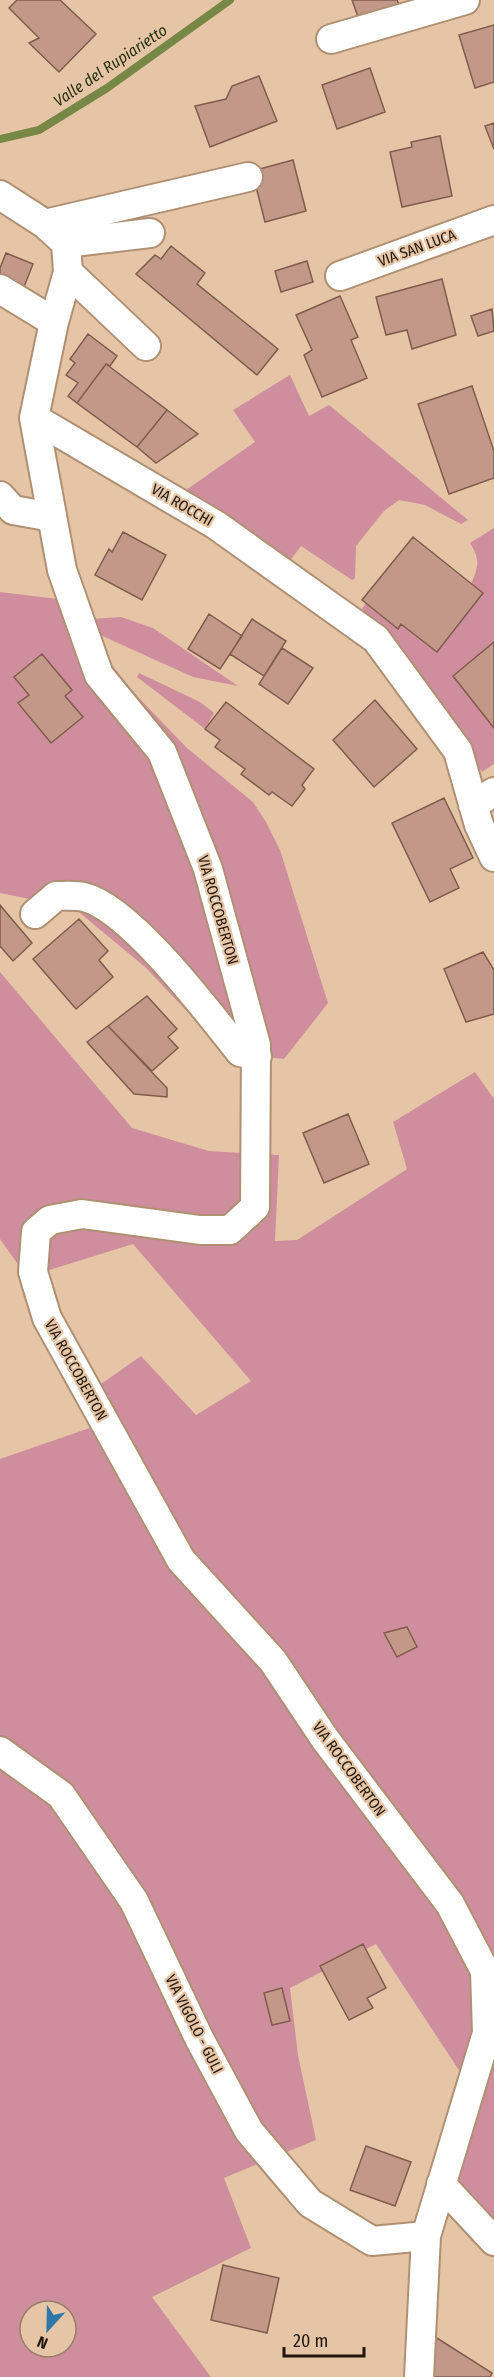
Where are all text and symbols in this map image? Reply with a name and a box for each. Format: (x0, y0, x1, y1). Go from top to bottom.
water label: Valle del Rupiarietto (50, 20, 171, 110)
street label: VIA SAN LUCA (376, 226, 458, 270)
street label: VIA ROCCHI (148, 480, 216, 530)
street label: VIA ROCCOBERTON (194, 853, 242, 967)
street label: VIA ROCCOBERTON (41, 1316, 111, 1424)
street label: VIA ROCCOBERTON (309, 1718, 389, 1820)
street label: VIA VIGOLO - GULI (161, 1972, 227, 2076)
north arrow (18, 2299, 78, 2359)
scale bar (284, 2320, 364, 2358)
text: 20 m (293, 2330, 328, 2352)
text: N (35, 2332, 51, 2353)

